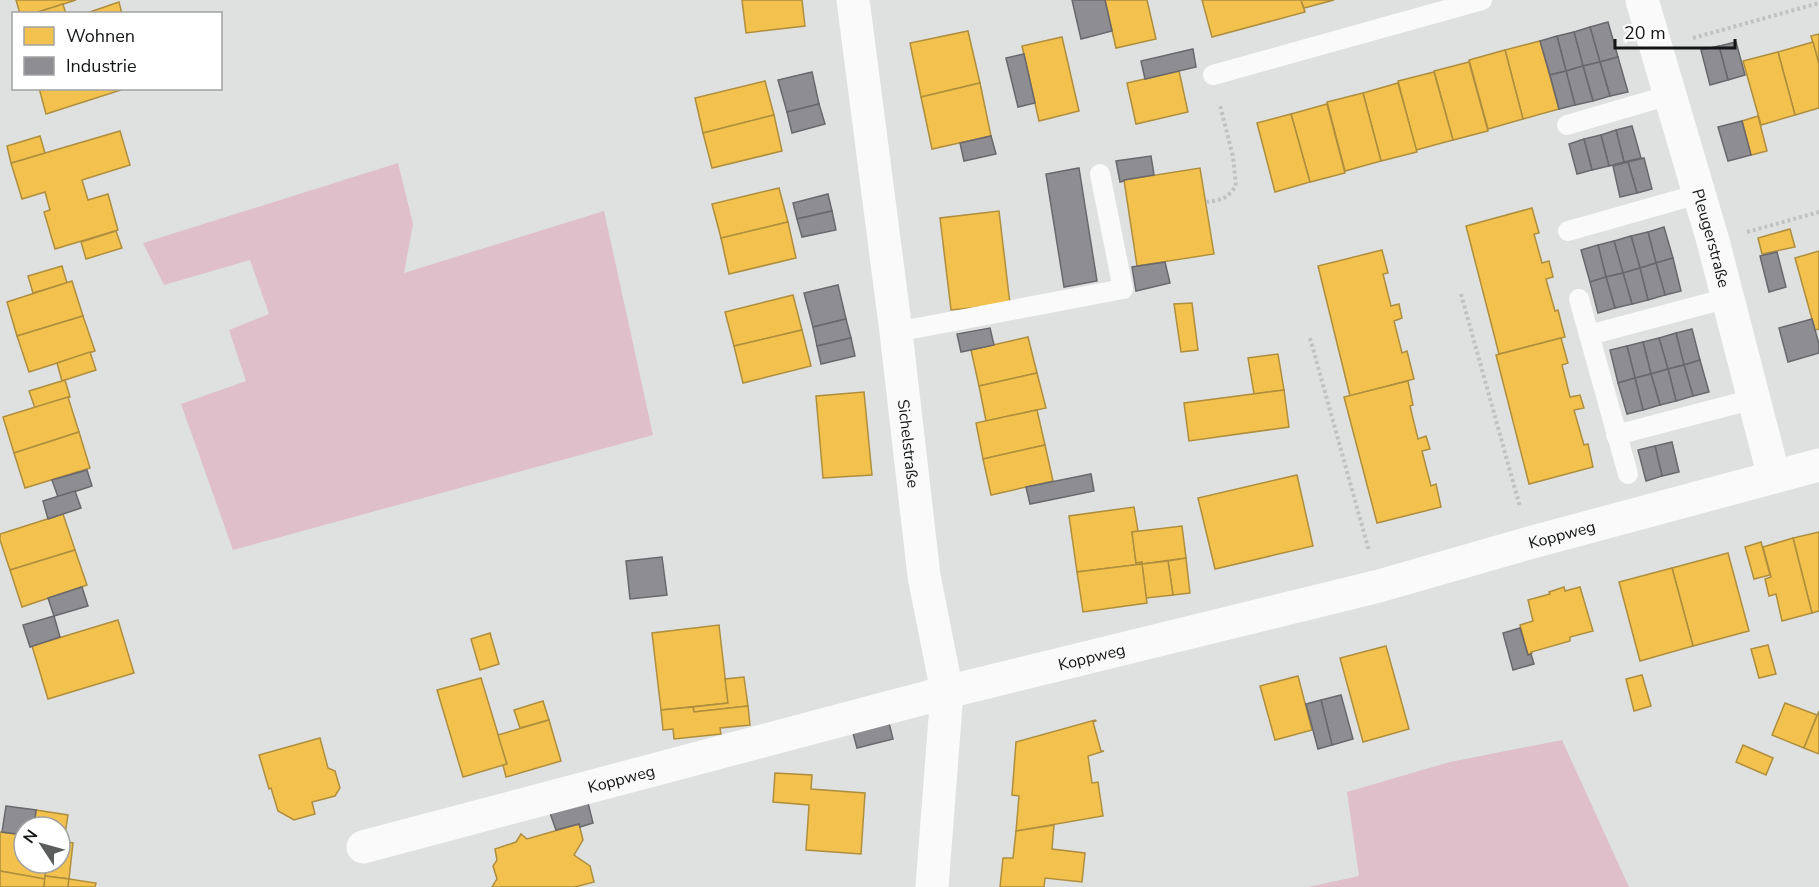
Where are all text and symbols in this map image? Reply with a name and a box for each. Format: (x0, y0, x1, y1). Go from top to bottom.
legend (12, 12, 222, 90)
scale bar (1615, 12, 1735, 50)
text: 20 m (1624, 21, 1666, 45)
text: Wohnen (66, 24, 135, 48)
text: Industrie (66, 54, 137, 78)
street label: Pleugerstraße (1686, 186, 1735, 290)
street label: Sichelstraße (892, 398, 924, 489)
street label: Koppweg (1526, 516, 1598, 555)
street label: Koppweg (1056, 639, 1128, 676)
street label: Koppweg (585, 760, 657, 799)
north arrow (12, 815, 72, 875)
text: N (18, 825, 43, 848)

